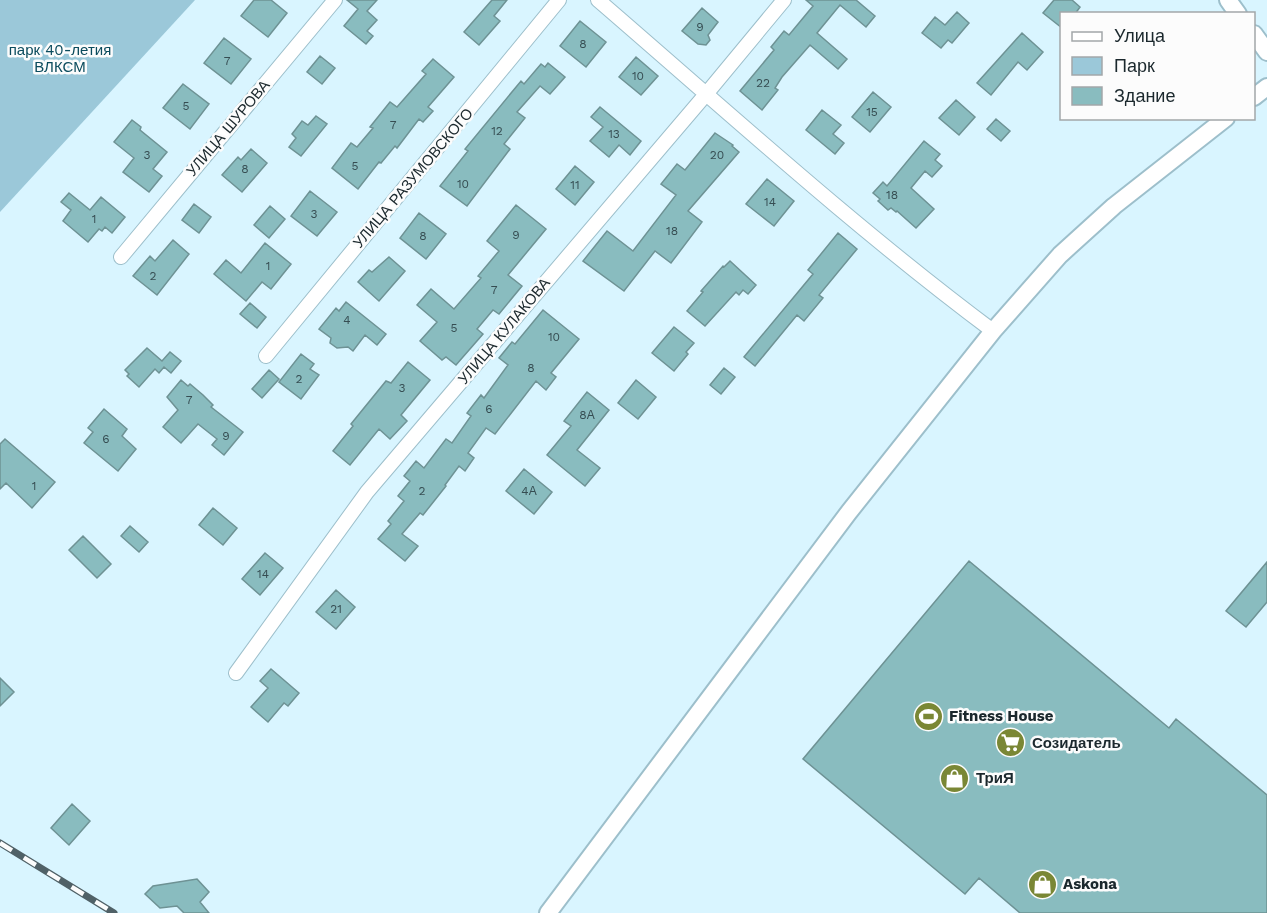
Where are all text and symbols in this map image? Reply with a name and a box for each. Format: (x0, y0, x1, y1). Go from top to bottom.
legend (1060, 12, 1255, 120)
house number: 9 (696, 20, 704, 34)
text: Улица (1114, 25, 1166, 46)
house number: 8 (579, 37, 587, 51)
park label: парк 40-летия ВЛКСМ (9, 41, 111, 76)
house number: 7 (224, 54, 231, 68)
text: Парк (1114, 55, 1155, 76)
house number: 10 (632, 69, 644, 83)
street label: УЛИЦА ШУРОВА (183, 76, 273, 180)
house number: 22 (756, 76, 770, 90)
text: Здание (1114, 85, 1175, 106)
house number: 5 (183, 99, 190, 113)
street label: УЛИЦА РАЗУМОВСКОГО (349, 104, 477, 252)
house number: 15 (866, 105, 878, 119)
house number: 7 (390, 118, 397, 132)
house number: 12 (491, 124, 503, 138)
house number: 13 (608, 127, 620, 141)
house number: 3 (144, 148, 151, 162)
house number: 20 (710, 148, 724, 162)
house number: 5 (352, 159, 359, 173)
house number: 8 (241, 162, 249, 176)
house number: 10 (457, 177, 469, 191)
house number: 11 (570, 178, 580, 192)
house number: 18 (886, 188, 898, 202)
house number: 14 (764, 195, 776, 209)
house number: 3 (311, 207, 318, 221)
house number: 1 (92, 212, 96, 226)
house number: 18 (666, 224, 678, 238)
house number: 9 (512, 228, 520, 242)
house number: 8 (419, 229, 427, 243)
house number: 1 (266, 259, 270, 273)
house number: 2 (150, 269, 157, 283)
street label: УЛИЦА КУЛАКОВА (454, 274, 554, 388)
house number: 7 (491, 283, 498, 297)
house number: 4 (343, 313, 351, 327)
house number: 5 (451, 321, 458, 335)
house number: 10 (548, 330, 560, 344)
house number: 8 (527, 361, 535, 375)
house number: 2 (296, 372, 303, 386)
house number: 3 (399, 381, 406, 395)
house number: 7 (186, 393, 193, 407)
house number: 6 (485, 402, 493, 416)
house number: 8А (579, 408, 595, 422)
house number: 9 (222, 429, 230, 443)
house number: 6 (102, 432, 110, 446)
house number: 1 (32, 479, 36, 493)
house number: 2 (419, 484, 426, 498)
house number: 4А (521, 484, 537, 498)
house number: 14 (257, 567, 269, 581)
house number: 21 (330, 602, 342, 616)
sports icon: Fitness House (912, 700, 944, 732)
place label: Fitness House (949, 707, 1054, 725)
supermarket icon: Созидатель (995, 727, 1027, 759)
place label: Созидатель (1032, 734, 1121, 752)
shop icon: ТриЯ (939, 762, 971, 794)
place label: ТриЯ (976, 769, 1014, 787)
shop icon: Askona (1026, 868, 1058, 900)
place label: Askona (1063, 875, 1117, 893)

